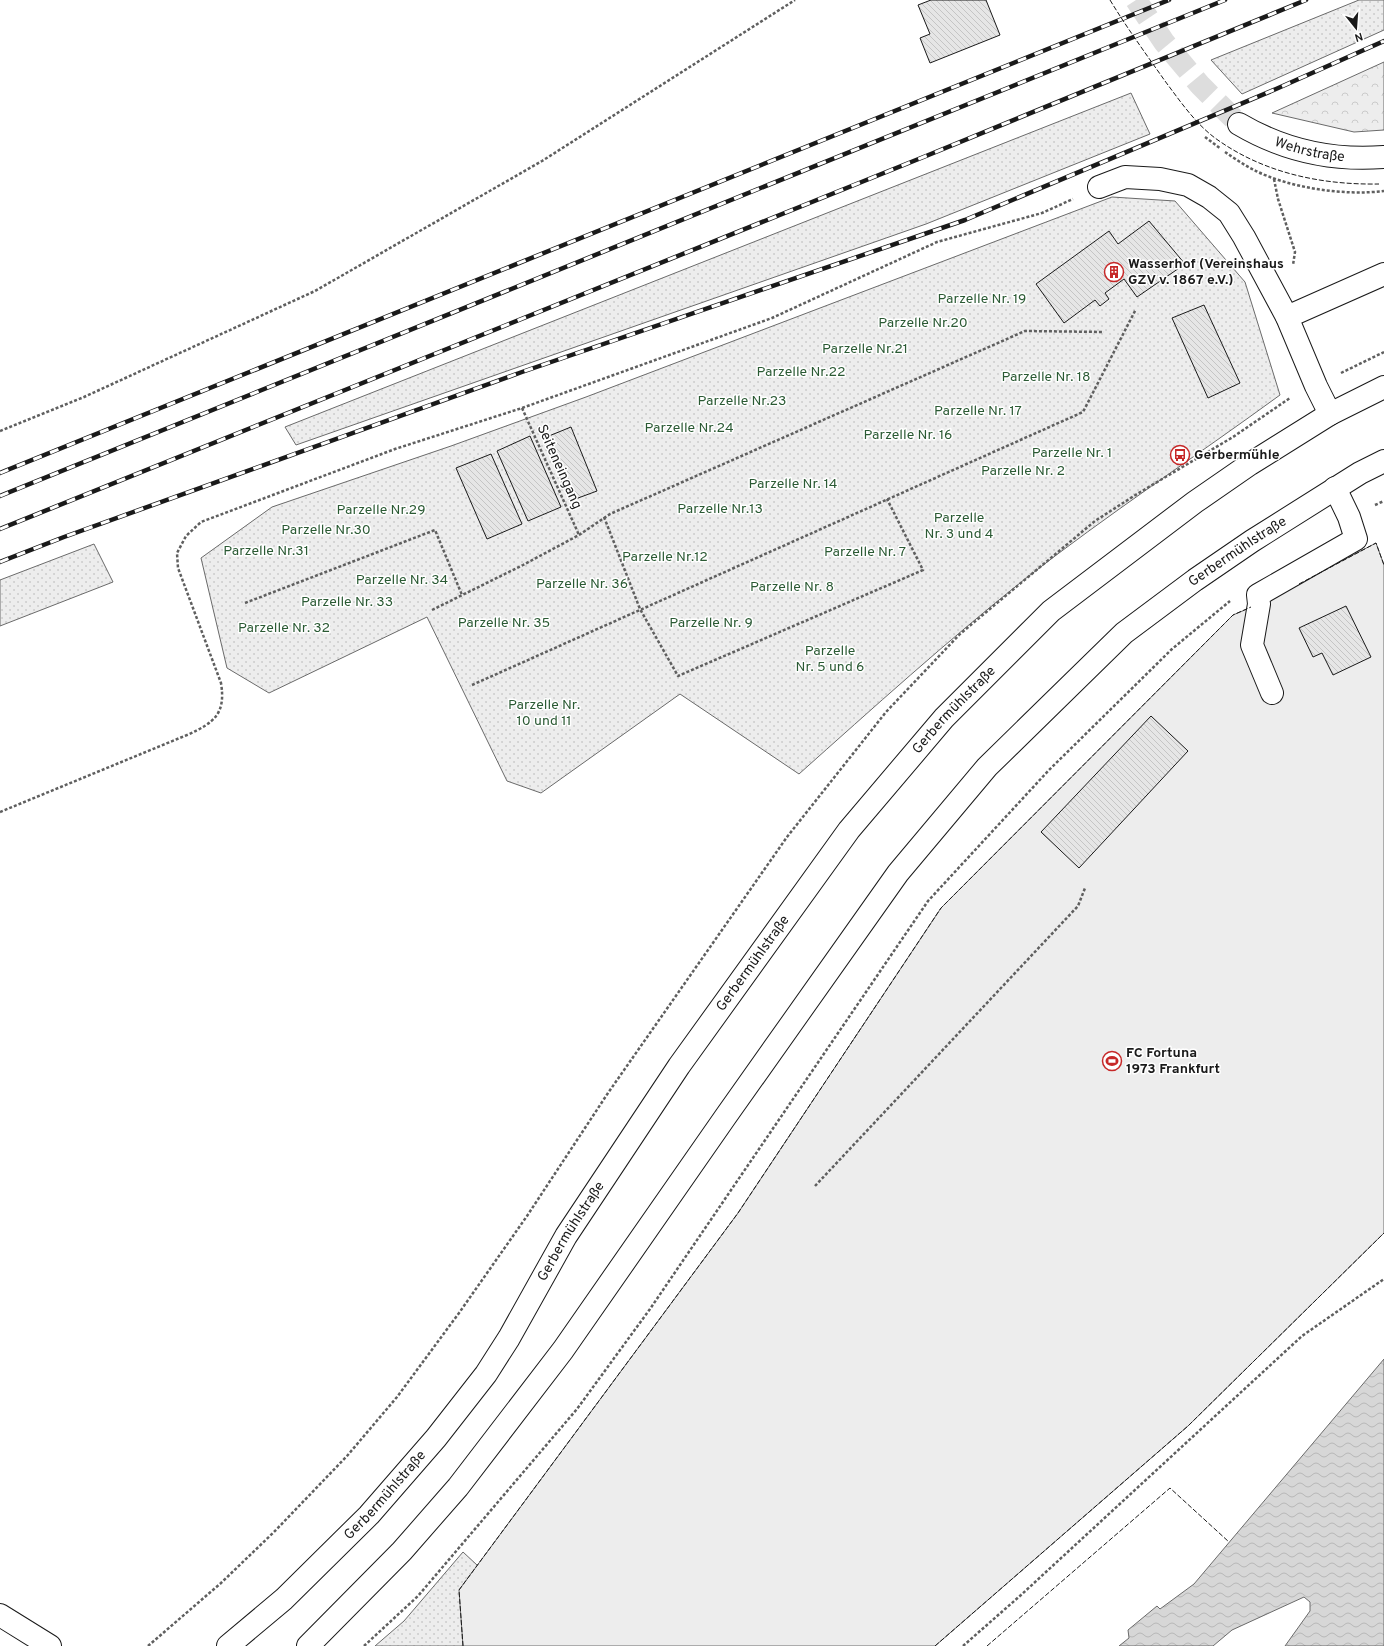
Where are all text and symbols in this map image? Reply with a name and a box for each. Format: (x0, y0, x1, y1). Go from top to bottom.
north arrow (1336, 8, 1376, 48)
text: N (1353, 29, 1364, 44)
street label: Wehrstraße (1272, 134, 1345, 166)
place label: Wasserhof (Vereinshaus GZV v. 1867 e.V.) (1128, 256, 1284, 289)
building icon: Wasserhof (Vereinshaus GZV v. 1867 e.V.) (1103, 261, 1125, 283)
park label: Parzelle Nr. 19 (938, 291, 1026, 308)
park label: Parzelle Nr.20 (878, 315, 968, 332)
park label: Parzelle Nr.21 (822, 341, 908, 358)
park label: Parzelle Nr.22 (756, 364, 846, 381)
park label: Parzelle Nr. 18 (1001, 369, 1091, 386)
park label: Parzelle Nr.23 (697, 393, 787, 410)
park label: Parzelle Nr. 17 (934, 403, 1022, 420)
park label: Parzelle Nr.24 (644, 420, 734, 437)
street label: Seiteneingang (533, 422, 585, 512)
park label: Parzelle Nr. 16 (864, 427, 952, 444)
bus stop icon: Gerbermühle (1169, 444, 1191, 466)
park label: Parzelle Nr. 1 (1032, 445, 1112, 462)
place label: Gerbermühle (1194, 447, 1280, 464)
park label: Parzelle Nr. 2 (981, 463, 1065, 480)
park label: Parzelle Nr. 14 (748, 476, 838, 493)
park label: Parzelle Nr.13 (677, 501, 763, 518)
park label: Parzelle Nr.29 (336, 502, 426, 519)
park label: Parzelle Nr. 3 und 4 (924, 510, 994, 543)
street label: Gerbermühlstraße (1185, 513, 1290, 590)
park label: Parzelle Nr.30 (281, 522, 371, 539)
park label: Parzelle Nr.31 (223, 543, 309, 560)
park label: Parzelle Nr. 7 (824, 544, 906, 561)
park label: Parzelle Nr.12 (622, 549, 708, 566)
park label: Parzelle Nr. 34 (356, 572, 448, 589)
park label: Parzelle Nr. 36 (536, 576, 628, 593)
park label: Parzelle Nr. 8 (750, 579, 834, 596)
park label: Parzelle Nr. 33 (301, 594, 393, 611)
park label: Parzelle Nr. 35 (458, 615, 550, 632)
park label: Parzelle Nr. 9 (669, 615, 753, 632)
park label: Parzelle Nr. 32 (238, 620, 330, 637)
park label: Parzelle Nr. 5 und 6 (796, 643, 864, 676)
street label: Gerbermühlstraße (909, 663, 999, 757)
park label: Parzelle Nr. 10 und 11 (508, 697, 580, 730)
street label: Gerbermühlstraße (713, 912, 793, 1015)
place label: FC Fortuna 1973 Frankfurt (1126, 1045, 1220, 1078)
sports icon: FC Fortuna 1973 Frankfurt (1101, 1050, 1123, 1072)
street label: Gerbermühlstraße (534, 1178, 608, 1284)
street label: Gerbermühlstraße (340, 1447, 430, 1543)

